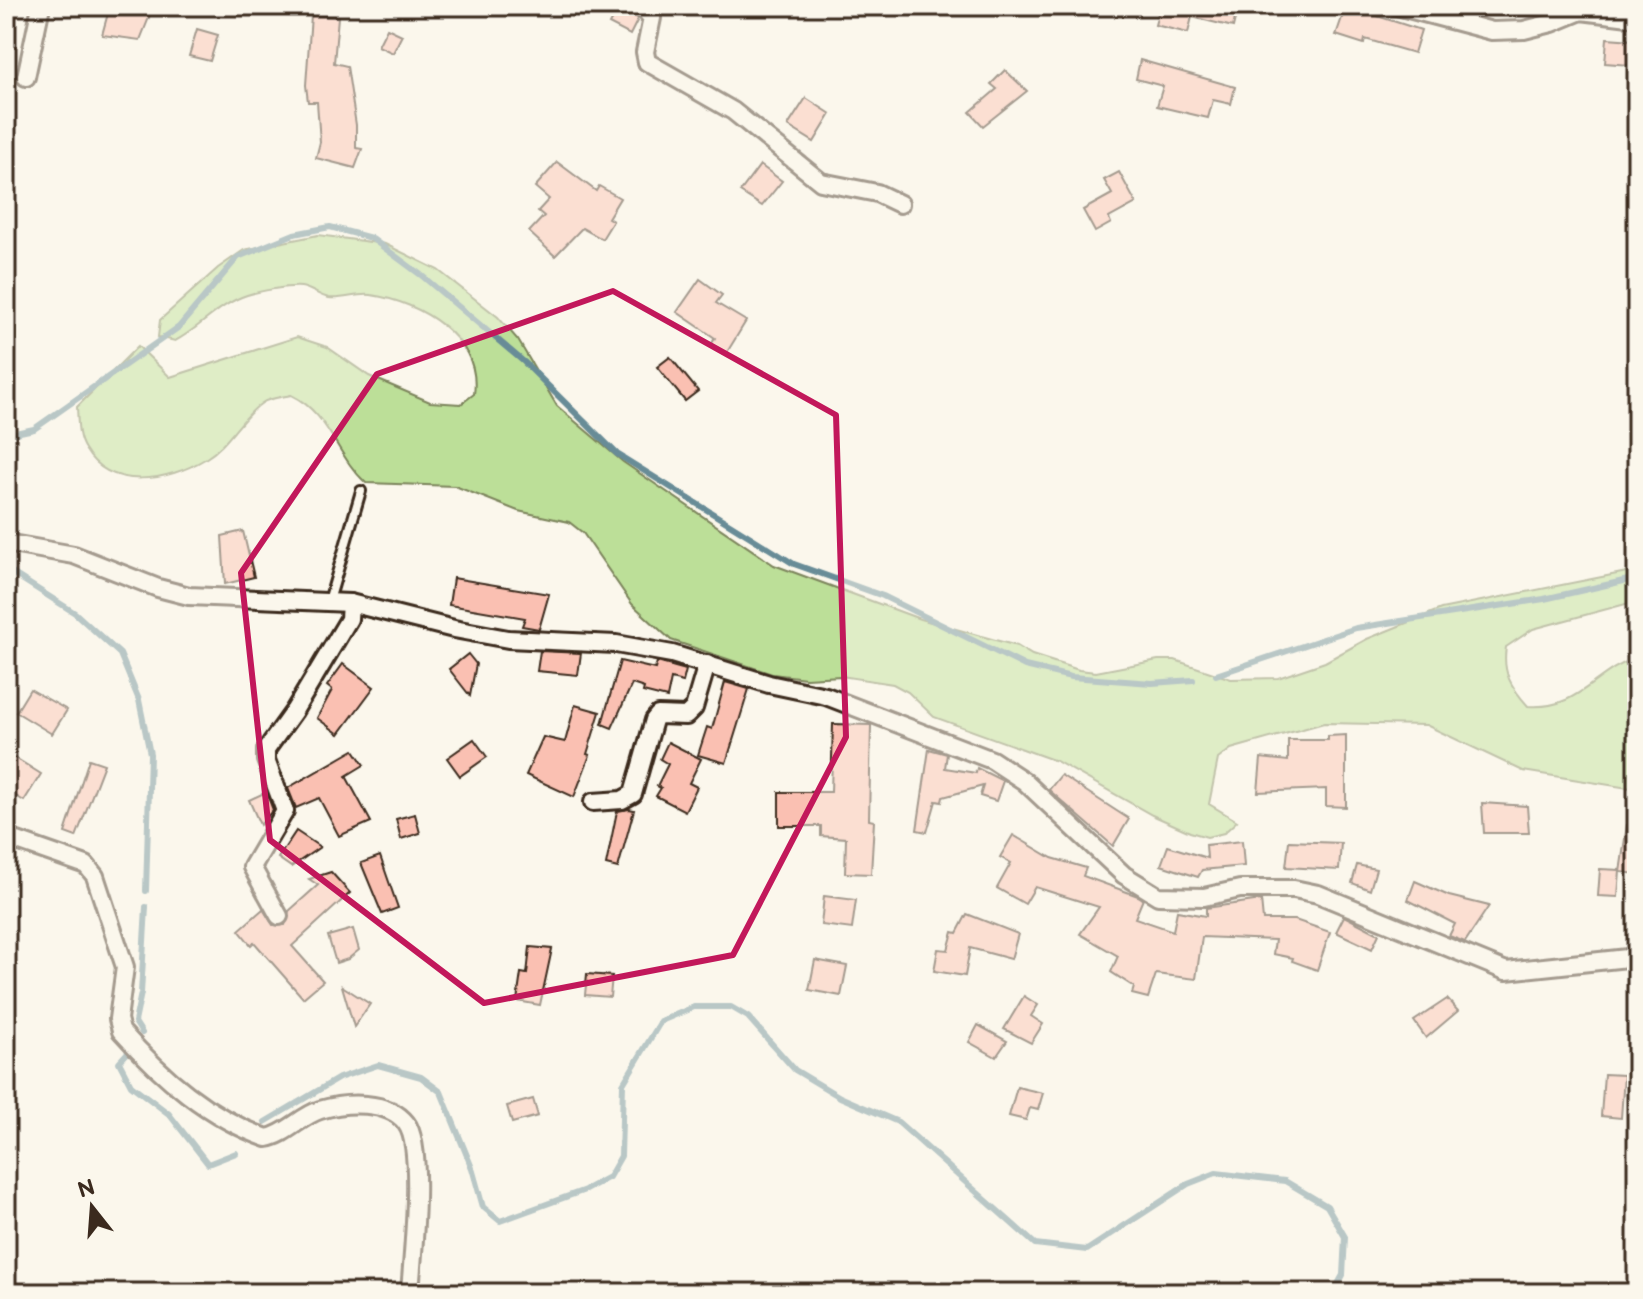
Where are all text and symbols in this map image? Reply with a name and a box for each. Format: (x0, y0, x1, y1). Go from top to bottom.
north arrow (52, 1167, 132, 1247)
text: N (75, 1174, 98, 1205)

